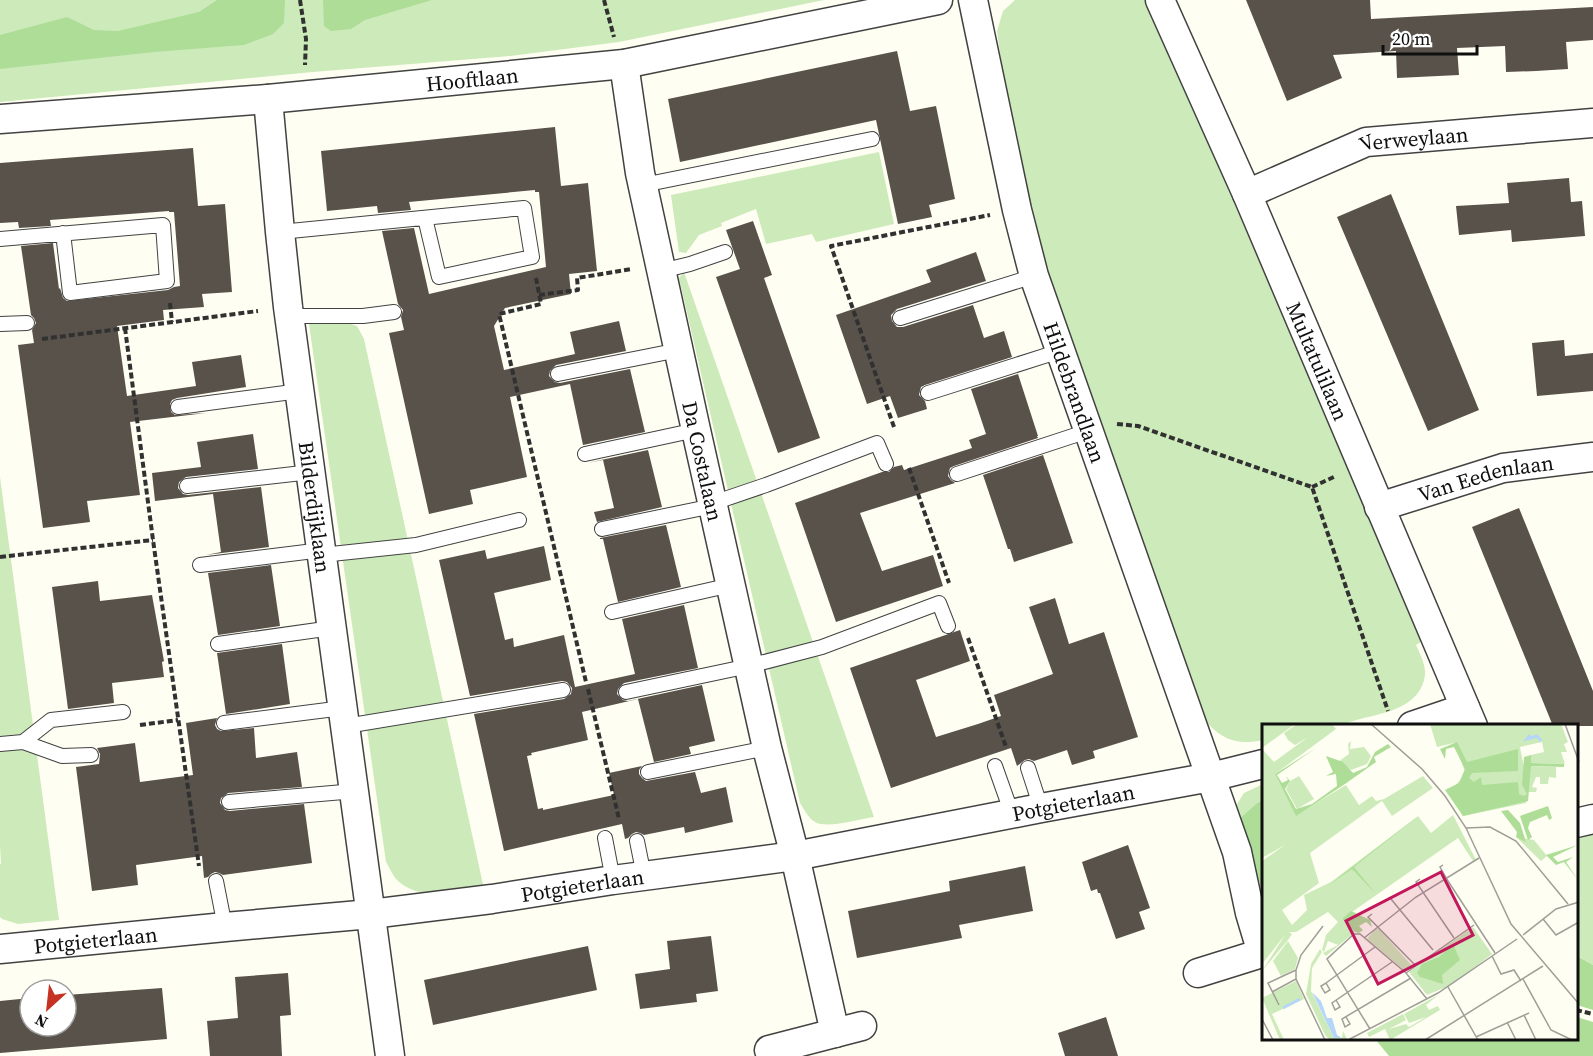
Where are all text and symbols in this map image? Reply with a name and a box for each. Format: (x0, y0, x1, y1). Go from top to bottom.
scale bar (1383, 18, 1478, 56)
text: 20 m (1392, 26, 1430, 51)
street label: Hooftlaan (425, 60, 520, 98)
street label: Verweylaan (1354, 119, 1470, 158)
street label: Multatulilaan (1280, 297, 1356, 425)
street label: Hildebrandlaan (1037, 318, 1113, 467)
street label: Da Costalaan (676, 398, 730, 524)
street label: Bilderdijklaan (292, 439, 339, 575)
street label: Van Eedenlaan (1414, 447, 1555, 508)
inset map (1262, 724, 1578, 1041)
street label: Potgieterlaan (1009, 777, 1137, 828)
street label: Potgieterlaan (519, 862, 646, 909)
street label: Potgieterlaan (32, 919, 159, 960)
north arrow (18, 978, 78, 1038)
text: N (31, 1009, 51, 1034)

